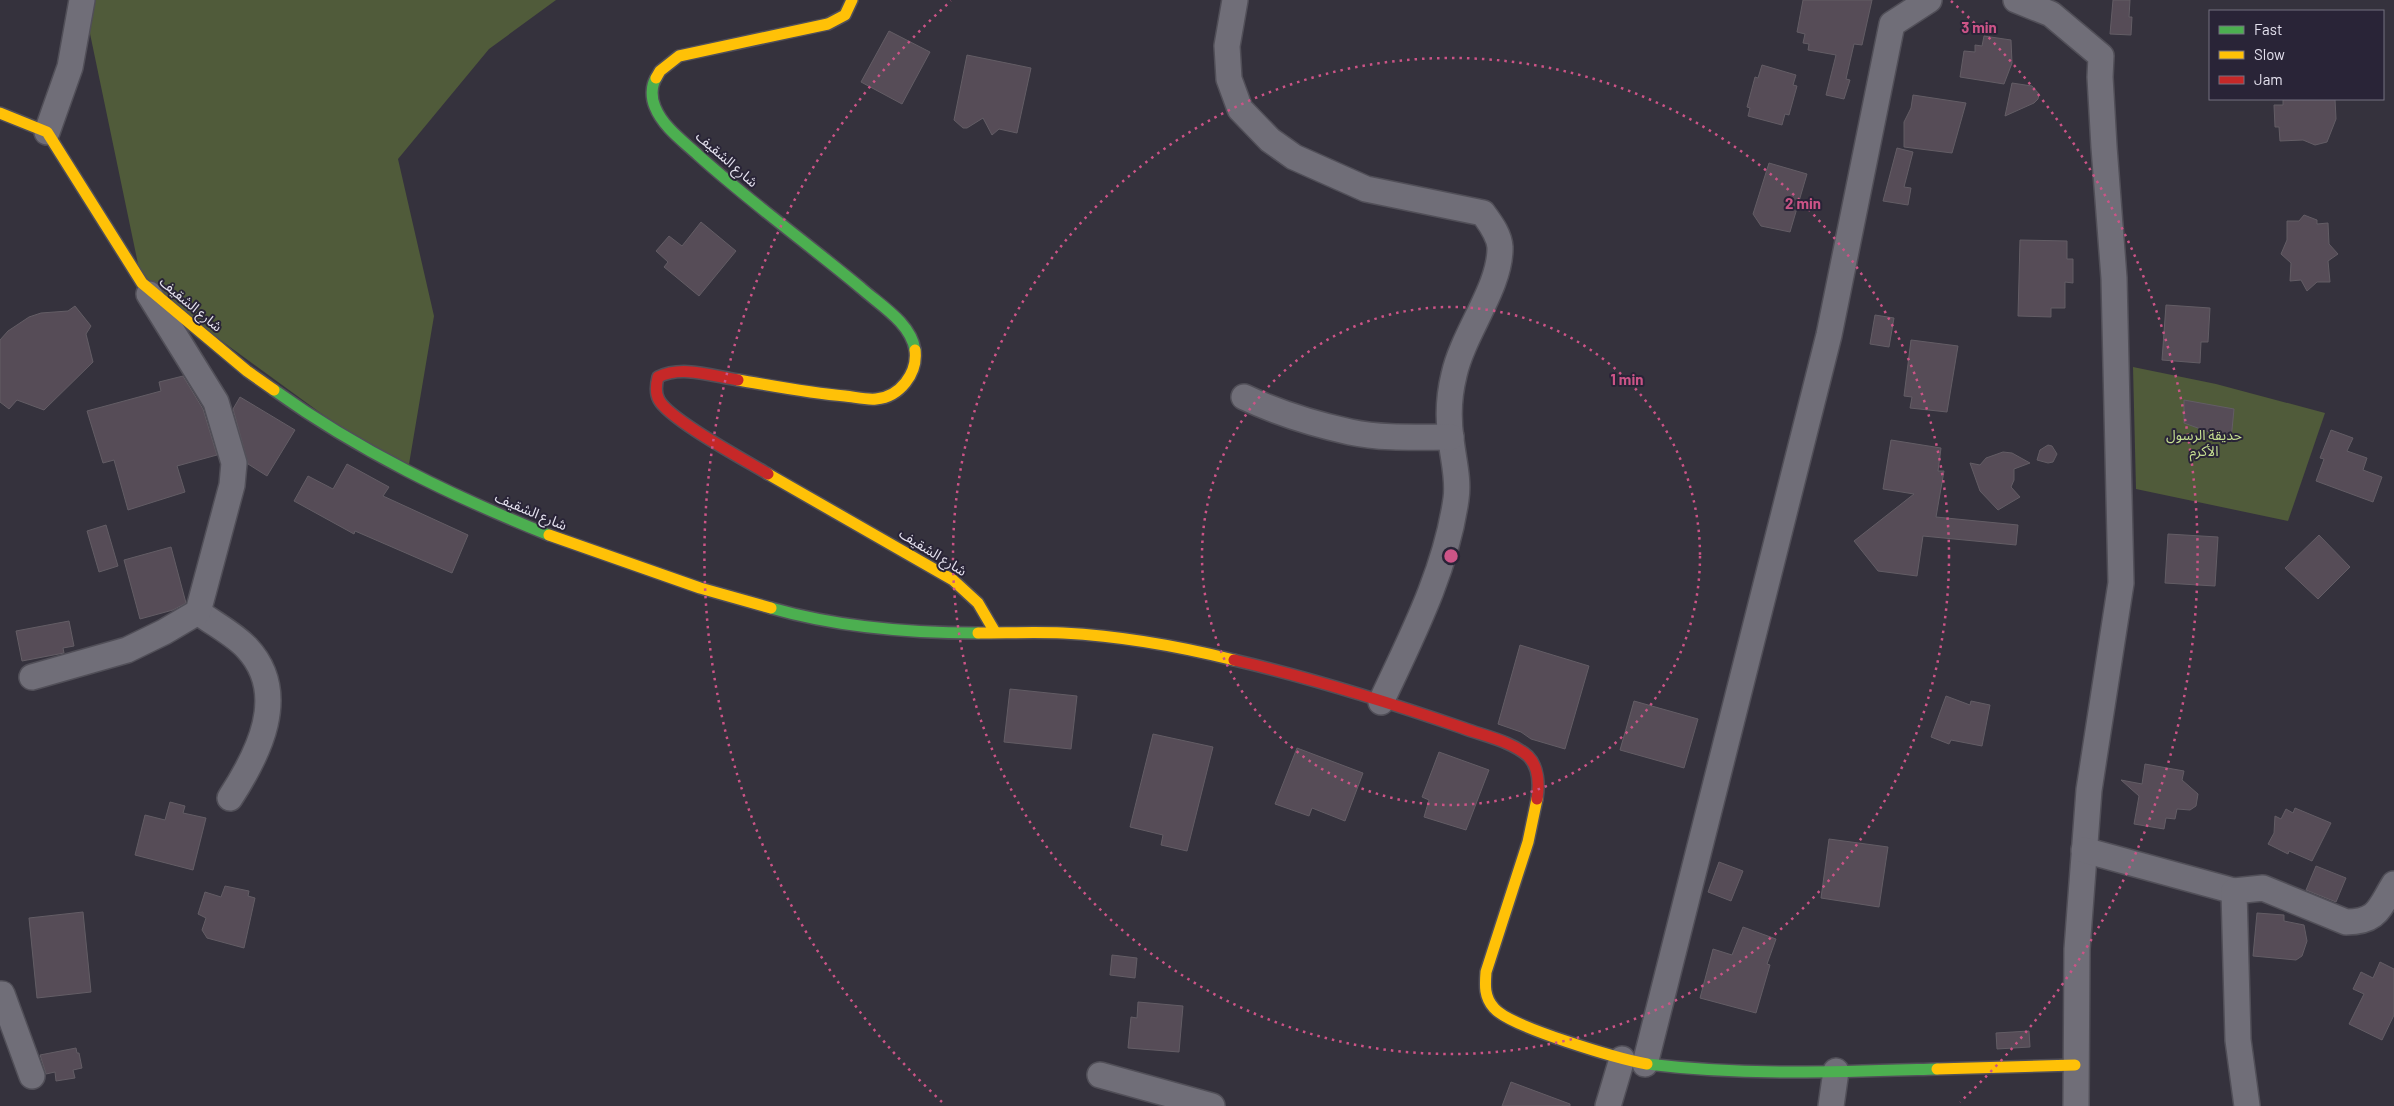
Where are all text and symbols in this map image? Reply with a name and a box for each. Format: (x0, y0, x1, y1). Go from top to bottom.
legend (2209, 10, 2384, 100)
text: 3 min (1961, 18, 1997, 36)
text: Fast (2254, 20, 2282, 38)
text: Slow (2254, 45, 2285, 63)
text: Jam (2254, 70, 2283, 88)
street label: شارع الشقيف (691, 127, 762, 192)
text: 2 min (1785, 194, 1821, 212)
street label: شارع الشقيف (155, 273, 226, 337)
text: 1 min (1611, 370, 1643, 388)
park label: حديقة الرسول الأكرم (2166, 426, 2242, 462)
street label: شارع الشقيف (491, 488, 570, 536)
street label: شارع الشقيف (895, 524, 970, 582)
centre of rings (1442, 547, 1460, 565)

